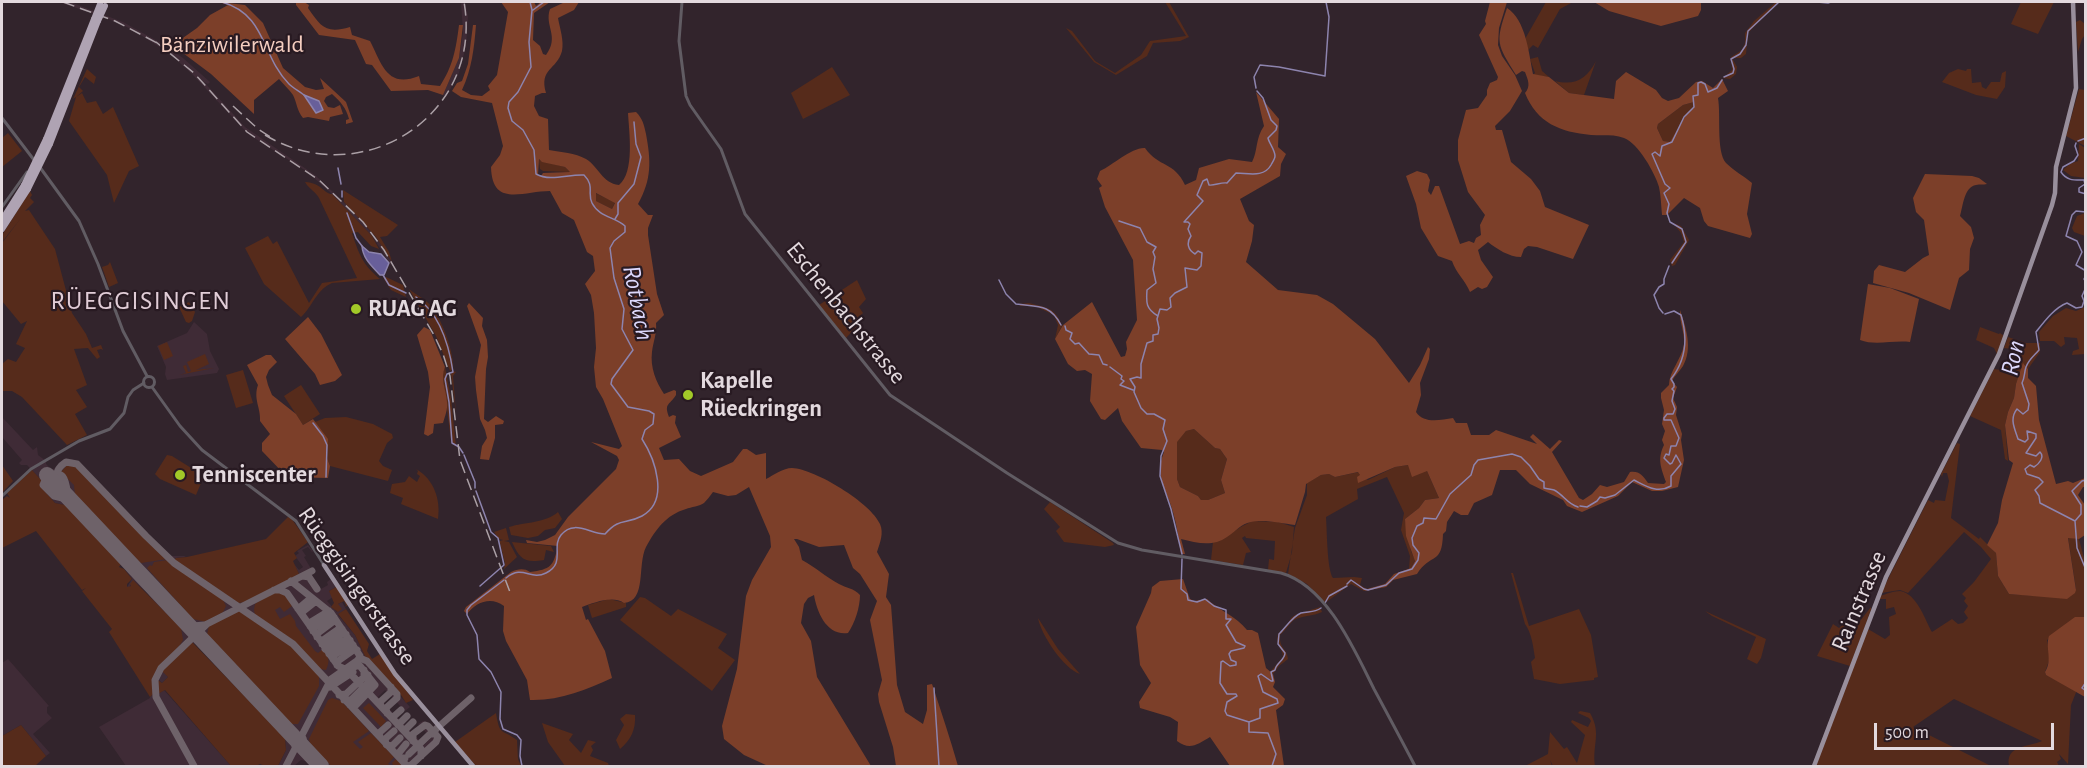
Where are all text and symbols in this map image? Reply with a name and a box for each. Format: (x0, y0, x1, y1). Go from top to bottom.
park label: Bänziwilerwald (160, 31, 304, 59)
street label: Eschenbachstrasse (780, 236, 912, 390)
water label: Rotbach (615, 263, 661, 343)
district label: RÜEGGISINGEN (51, 285, 231, 317)
place label: RUAG AG (368, 295, 457, 323)
marker: RUAG AG (349, 302, 363, 316)
water label: Ron (1994, 337, 2032, 379)
place label: Kapelle Rüeckringen (700, 367, 822, 423)
marker: Kapelle Rüeckringen (681, 388, 695, 402)
place label: Tenniscenter (192, 461, 316, 489)
marker: Tenniscenter (173, 468, 187, 482)
street label: Rüeggisingerstrasse (292, 501, 422, 671)
street label: Rainstrasse (1825, 547, 1893, 655)
scale bar (1877, 711, 2057, 749)
text: 500 m (1885, 724, 1929, 742)

